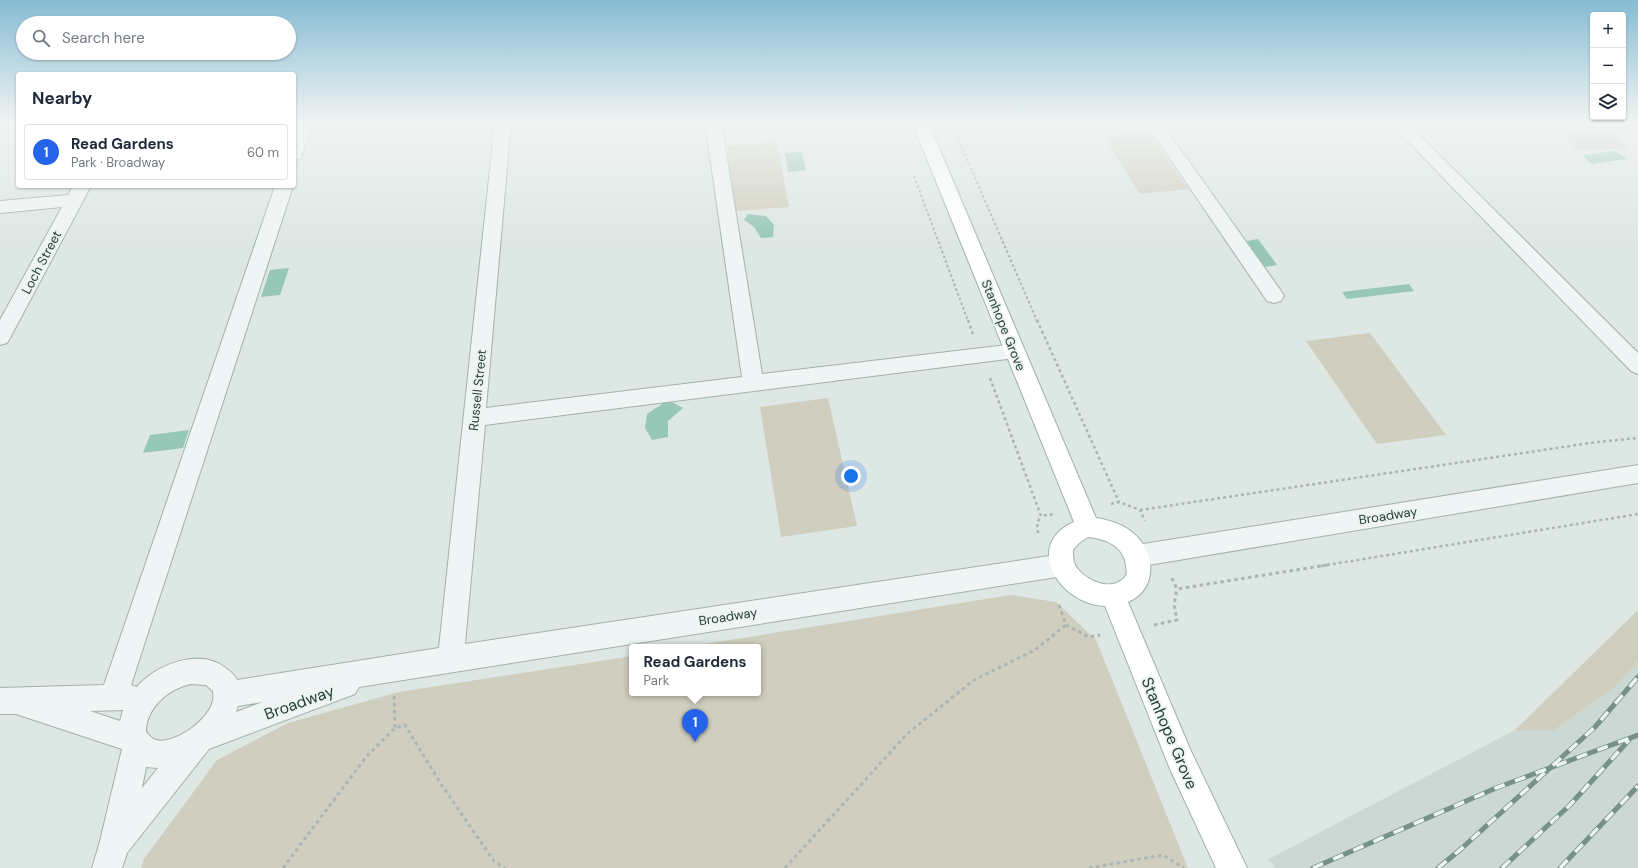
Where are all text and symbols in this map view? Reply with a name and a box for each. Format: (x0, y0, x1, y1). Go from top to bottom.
map controls (1590, 12, 1626, 120)
button: + (1590, 12, 1626, 48)
search box (16, 16, 296, 60)
icon: search (30, 27, 52, 49)
text: Search here (62, 28, 145, 48)
button: − (1590, 48, 1626, 84)
button: layers (1590, 84, 1626, 120)
text: Nearby (32, 87, 92, 109)
text: Read Gardens (71, 134, 174, 154)
text: 1 (44, 144, 48, 161)
text: 60 m (247, 144, 279, 161)
text: Park · Broadway (71, 154, 165, 171)
street label: Loch Street (18, 228, 65, 297)
street label: Stanhope Grove (977, 277, 1030, 373)
street label: Russell Street (465, 349, 490, 432)
your location (841, 466, 861, 486)
street label: Broadway (1358, 502, 1419, 529)
street label: Broadway (698, 603, 759, 630)
popup (629, 644, 761, 696)
text: Read Gardens (644, 652, 746, 672)
text: Park (644, 672, 669, 689)
street label: Stanhope Grove (1137, 674, 1203, 792)
street label: Broadway (261, 680, 337, 725)
pin: 1 (682, 709, 708, 742)

